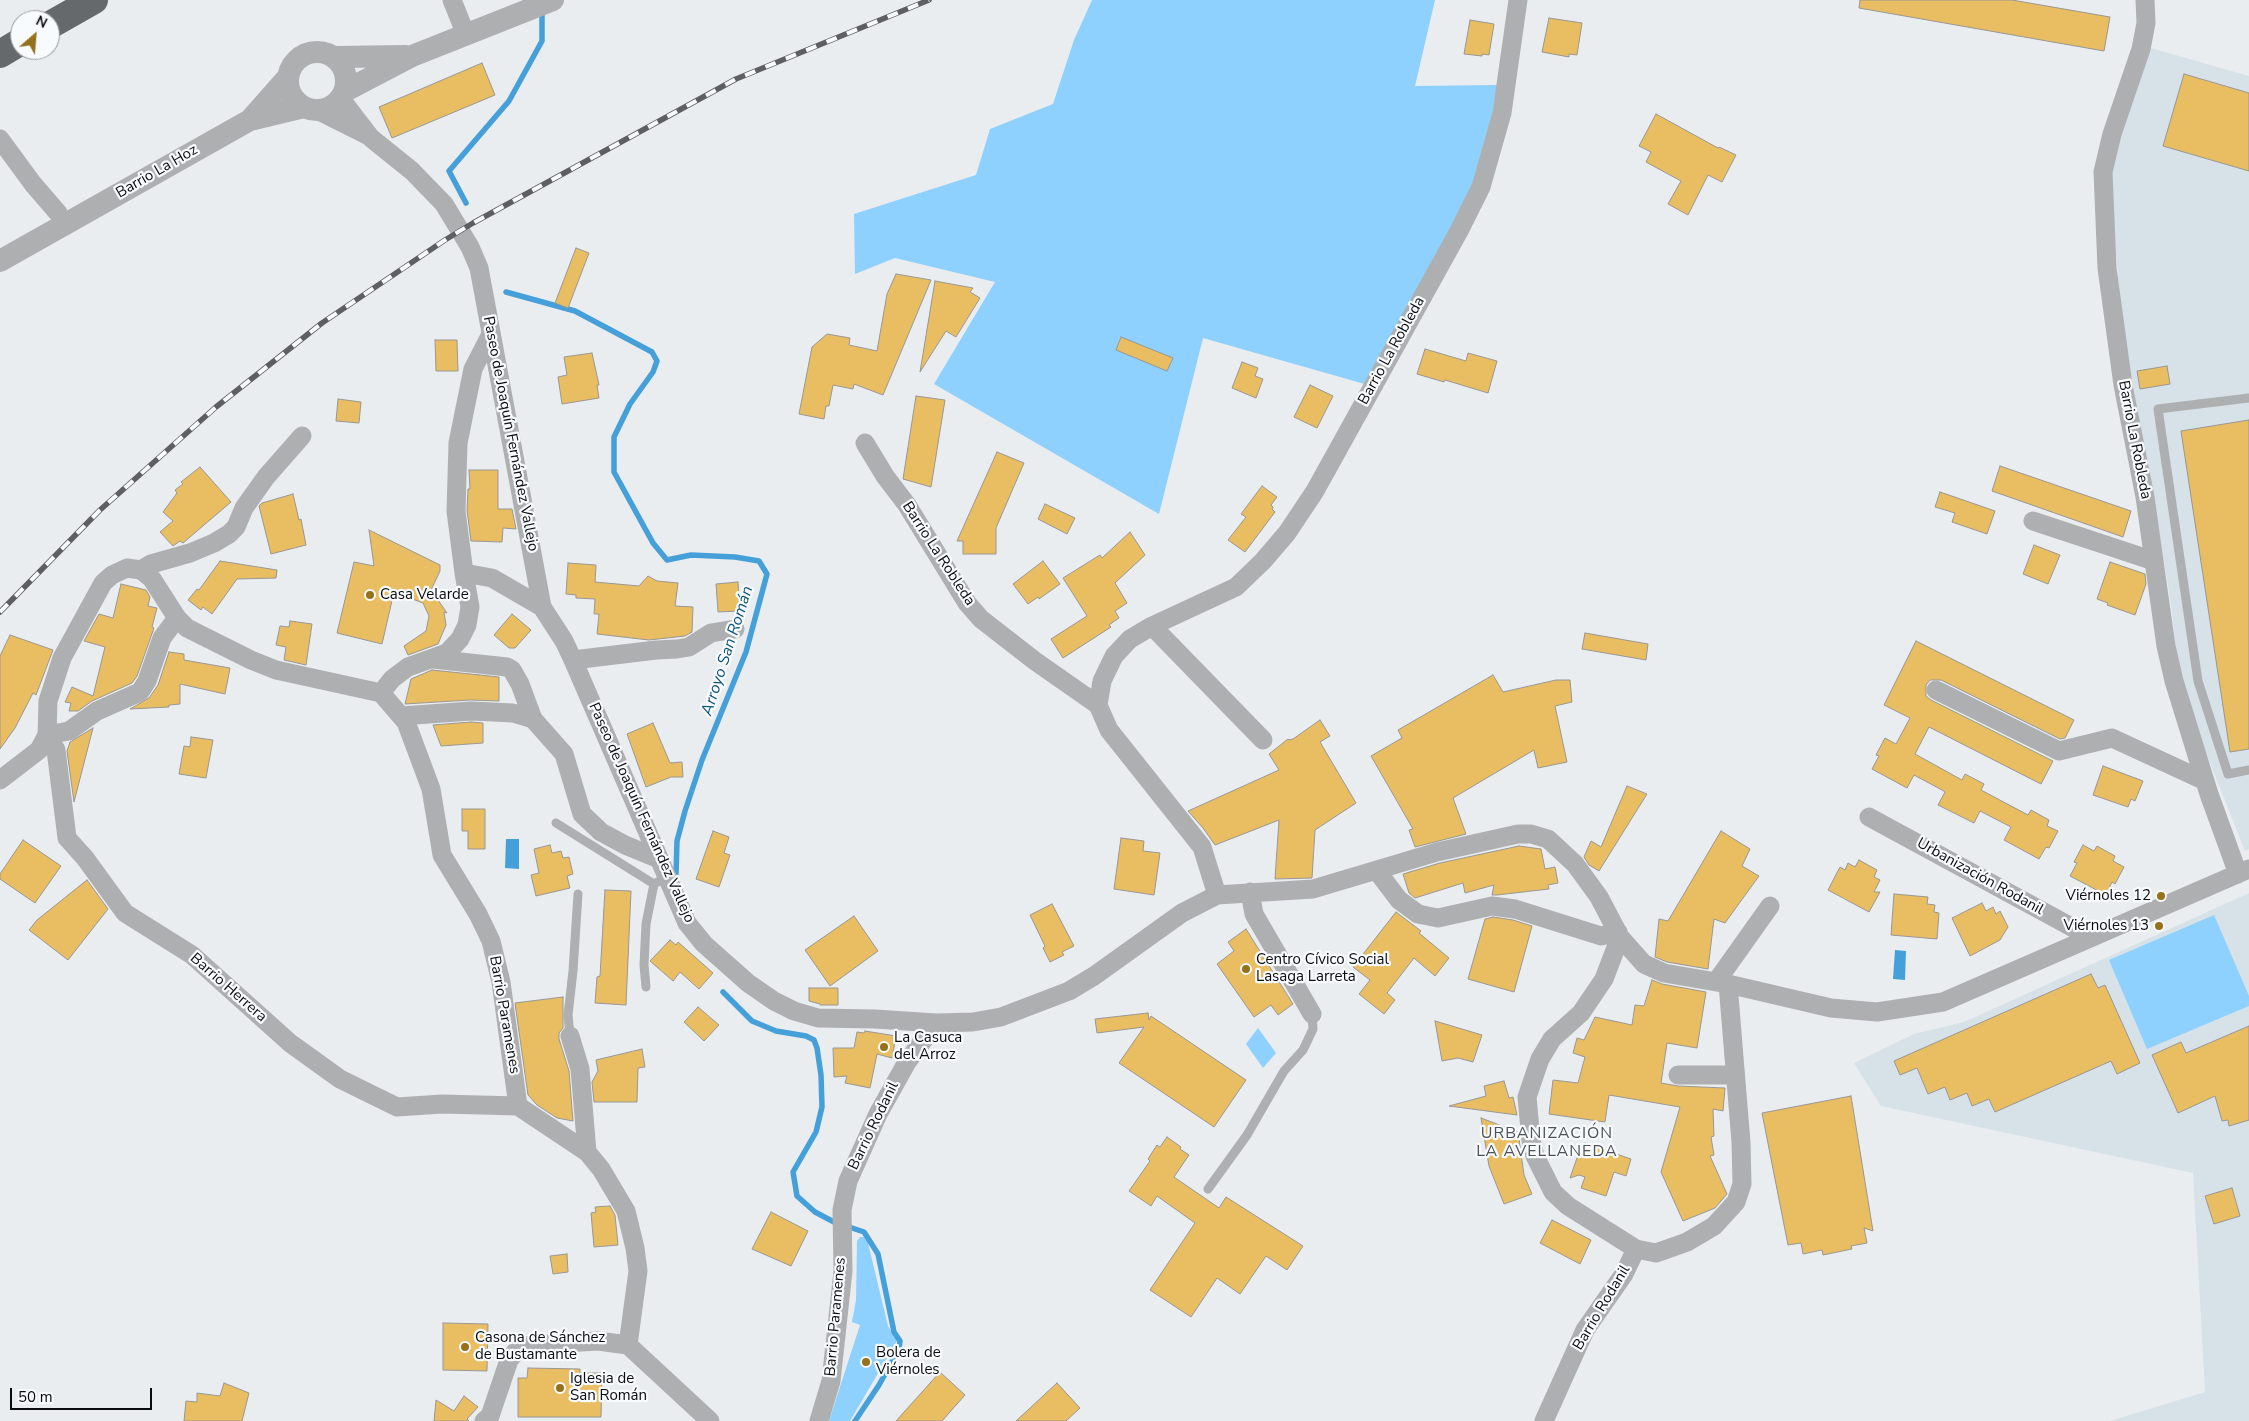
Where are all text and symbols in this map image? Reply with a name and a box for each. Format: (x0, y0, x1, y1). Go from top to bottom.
north arrow (10, 10, 60, 60)
text: N (33, 11, 51, 33)
street label: Barrio La Hoz (113, 141, 201, 203)
street label: Barrio La Robleda (1355, 294, 1429, 408)
street label: Paseo de Joaquín Fernández Vallejo (478, 315, 542, 553)
street label: Barrio La Robleda (2114, 379, 2154, 501)
street label: Barrio La Robleda (898, 499, 978, 609)
water label: Arroyo San Román (698, 584, 758, 718)
place label: Casa Velarde (380, 586, 469, 604)
marker: Casa Velarde (364, 589, 376, 601)
street label: Paseo de Joaquín Fernández Vallejo (584, 700, 698, 926)
street label: Urbanización Rodanil (1913, 835, 2047, 919)
place label: Viérnoles 12 (2066, 887, 2151, 905)
marker: Viérnoles 12 (2155, 890, 2167, 902)
place label: Viérnoles 13 (2064, 917, 2149, 935)
marker: Viérnoles 13 (2153, 920, 2165, 932)
street label: Barrio Herrera (186, 950, 270, 1026)
place label: Centro Cívico Social Lasaga Larreta (1256, 951, 1389, 986)
street label: Barrio Paramenes (485, 955, 523, 1075)
marker: Centro Cívico Social Lasaga Larreta (1240, 963, 1252, 975)
place label: La Casuca del Arroz (894, 1029, 962, 1064)
marker: La Casuca del Arroz (878, 1041, 890, 1053)
street label: Barrio Rodanil (845, 1079, 903, 1173)
district label: URBANIZACIÓN LA AVELLANEDA (1475, 1124, 1619, 1162)
street label: Barrio Paramenes (822, 1257, 850, 1377)
street label: Barrio Rodanil (1570, 1262, 1634, 1354)
place label: Casona de Sánchez de Bustamante (475, 1329, 605, 1364)
marker: Casona de Sánchez de Bustamante (459, 1341, 471, 1353)
place label: Bolera de Viérnoles (876, 1344, 941, 1379)
marker: Bolera de Viérnoles (860, 1356, 872, 1368)
place label: Iglesia de San Román (570, 1370, 647, 1405)
scale bar (12, 1378, 155, 1410)
marker: Iglesia de San Román (554, 1382, 566, 1394)
text: 50 m (18, 1387, 53, 1407)

